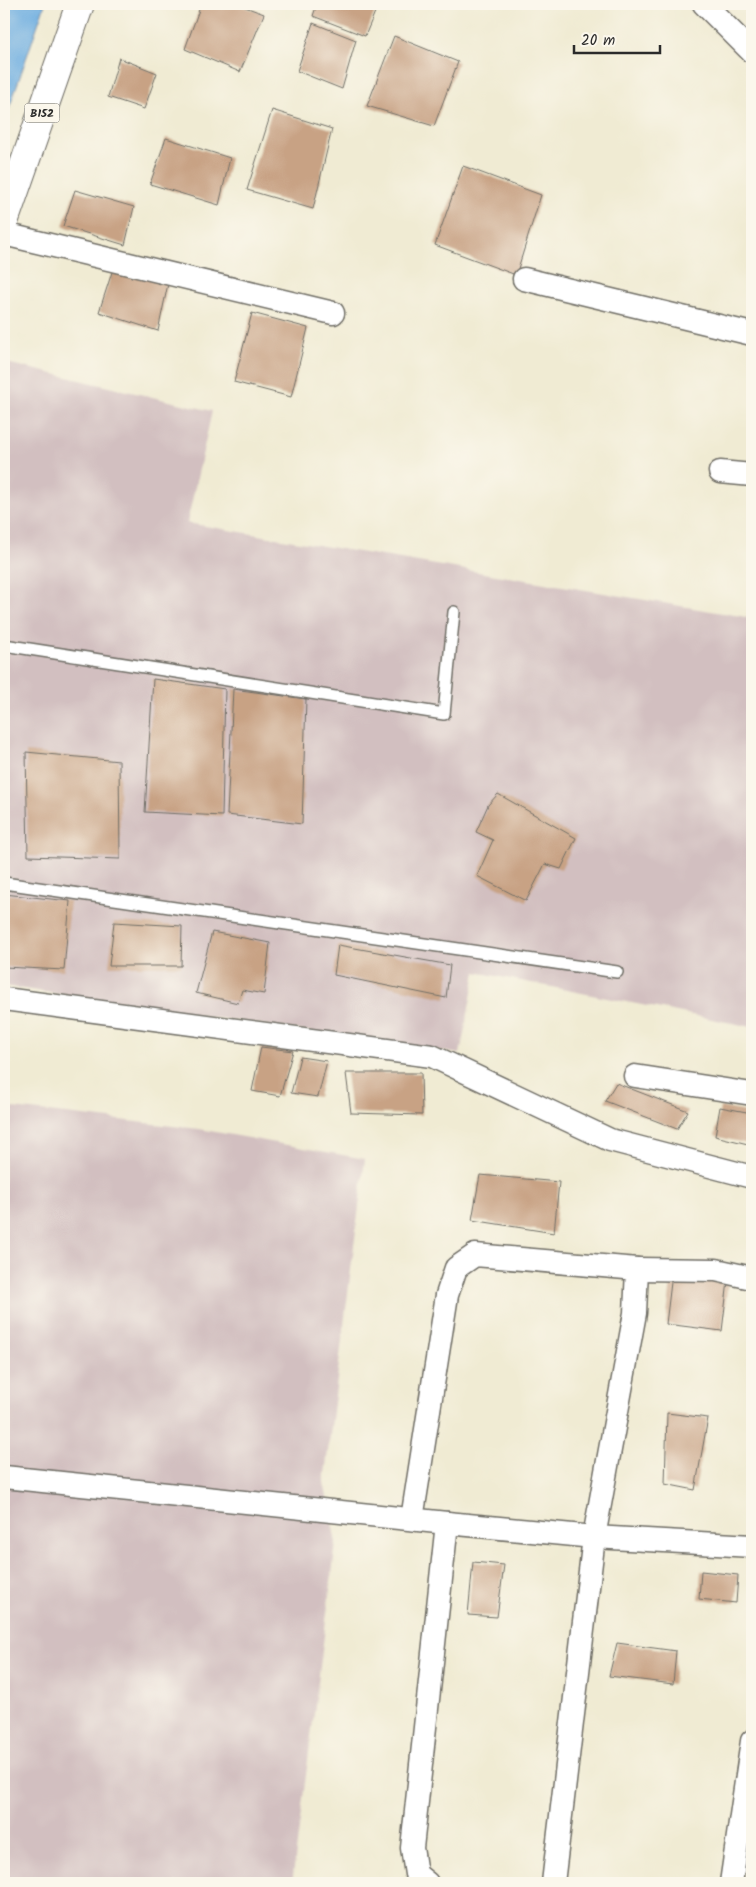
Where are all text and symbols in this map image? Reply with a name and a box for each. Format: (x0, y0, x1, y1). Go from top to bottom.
scale bar (574, 22, 660, 54)
text: 20 m (581, 29, 615, 53)
road number: B152 (24, 104, 60, 122)

